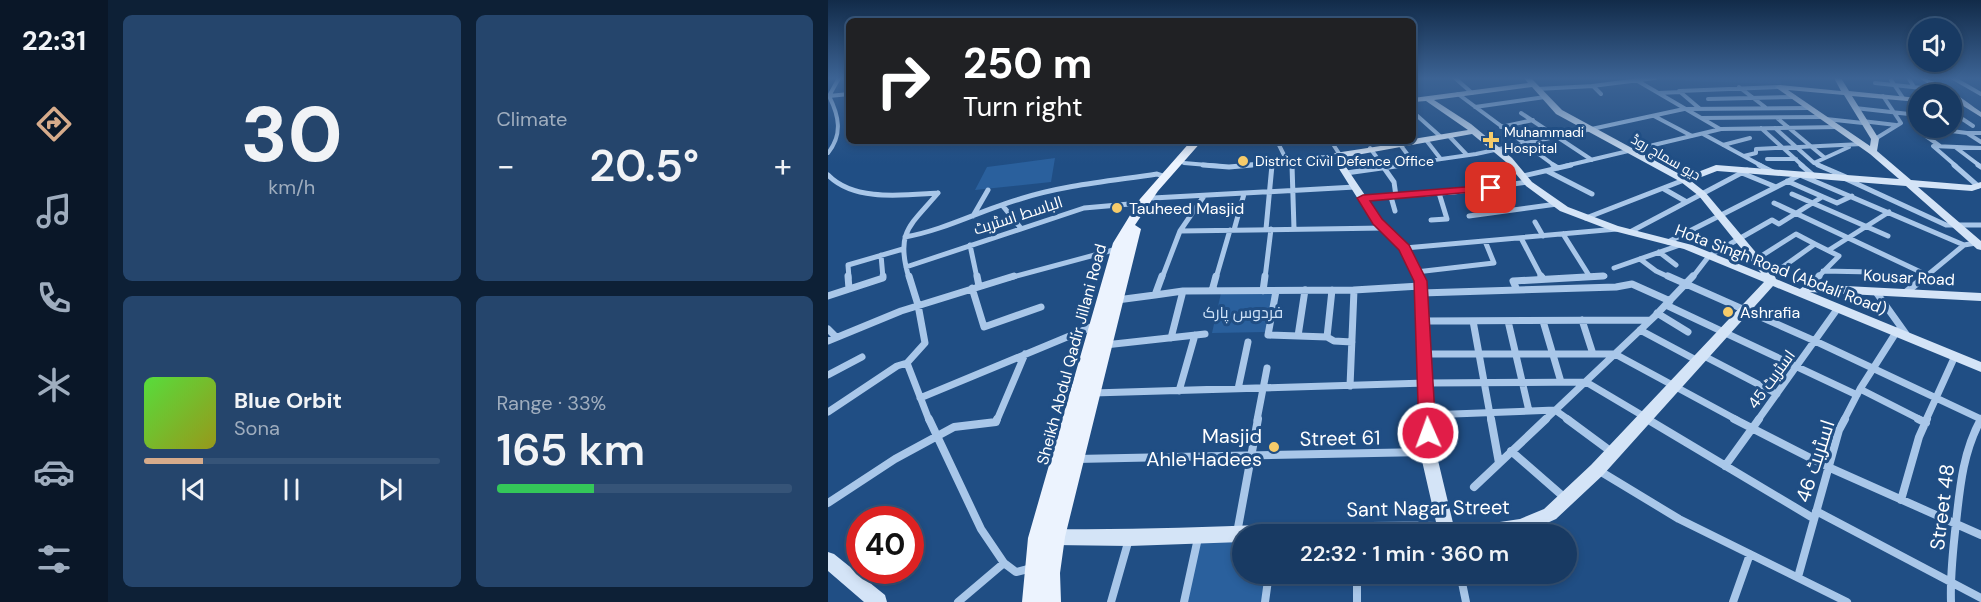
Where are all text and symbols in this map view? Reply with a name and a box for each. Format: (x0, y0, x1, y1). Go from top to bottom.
map controls (1908, 18, 1962, 138)
button: sound (1908, 18, 1962, 72)
text: 22:31 (22, 23, 86, 58)
text: 250 m (963, 36, 1092, 91)
icon: right (864, 42, 942, 120)
text: 30 (241, 84, 343, 185)
button: search (1908, 84, 1962, 138)
text: Turn right (963, 89, 1083, 124)
icon: directions (33, 103, 75, 145)
text: Climate (497, 106, 567, 132)
place label: Muhammadi Hospital (1504, 123, 1584, 157)
street label: دیو سماج روڈ (1628, 130, 1704, 184)
marker: Muhammadi Hospital (1482, 131, 1500, 149)
text: 20.5° (589, 136, 699, 195)
text: − (497, 144, 515, 187)
text: + (774, 144, 792, 187)
place label: District Civil Defence Office (1255, 152, 1434, 170)
marker: District Civil Defence Office (1236, 154, 1250, 168)
pin (1465, 162, 1516, 213)
icon: arrive (1474, 171, 1507, 204)
text: km/h (268, 174, 315, 200)
icon: music (33, 190, 75, 232)
street label: الباسط اسٹریٹ (971, 191, 1066, 240)
place label: Tauheed Masjid (1129, 198, 1244, 219)
marker: Tauheed Masjid (1110, 201, 1124, 215)
street label: Hota Singh Road (Abdali Road) (1672, 219, 1890, 320)
street label: Sheikh Abdul Qadir Jillani Road (1032, 241, 1111, 467)
street label: Kousar Road (1863, 265, 1955, 290)
icon: phone (33, 277, 75, 319)
park label: فردوس پارک (1203, 302, 1283, 324)
place label: Ashrafia (1740, 302, 1800, 323)
marker: Ashrafia (1721, 305, 1735, 319)
street label: اسٹریٹ 45 (1743, 346, 1800, 413)
icon: climate (33, 364, 75, 406)
text: Blue Orbit (234, 386, 342, 415)
text: Range · 33% (497, 390, 606, 416)
position arrow (1396, 401, 1460, 465)
text: Sona (234, 415, 280, 441)
street label: اسٹریٹ 46 (1789, 416, 1841, 506)
text: 165 km (497, 420, 645, 479)
place label: Masjid Ahle Hadees (1146, 423, 1262, 472)
street label: Street 61 (1299, 424, 1381, 452)
marker: Masjid Ahle Hadees (1267, 440, 1281, 454)
icon: car (33, 451, 75, 493)
street label: Street 48 (1924, 463, 1960, 551)
icon: previous (177, 473, 210, 506)
icon: pause (275, 473, 308, 506)
icon: next (374, 473, 407, 506)
street label: Sant Nagar Street (1346, 494, 1510, 522)
speed limit sign: 40 (846, 506, 924, 584)
icon: filters (33, 538, 75, 580)
text: 22:32 · 1 min · 360 m (1300, 539, 1509, 568)

